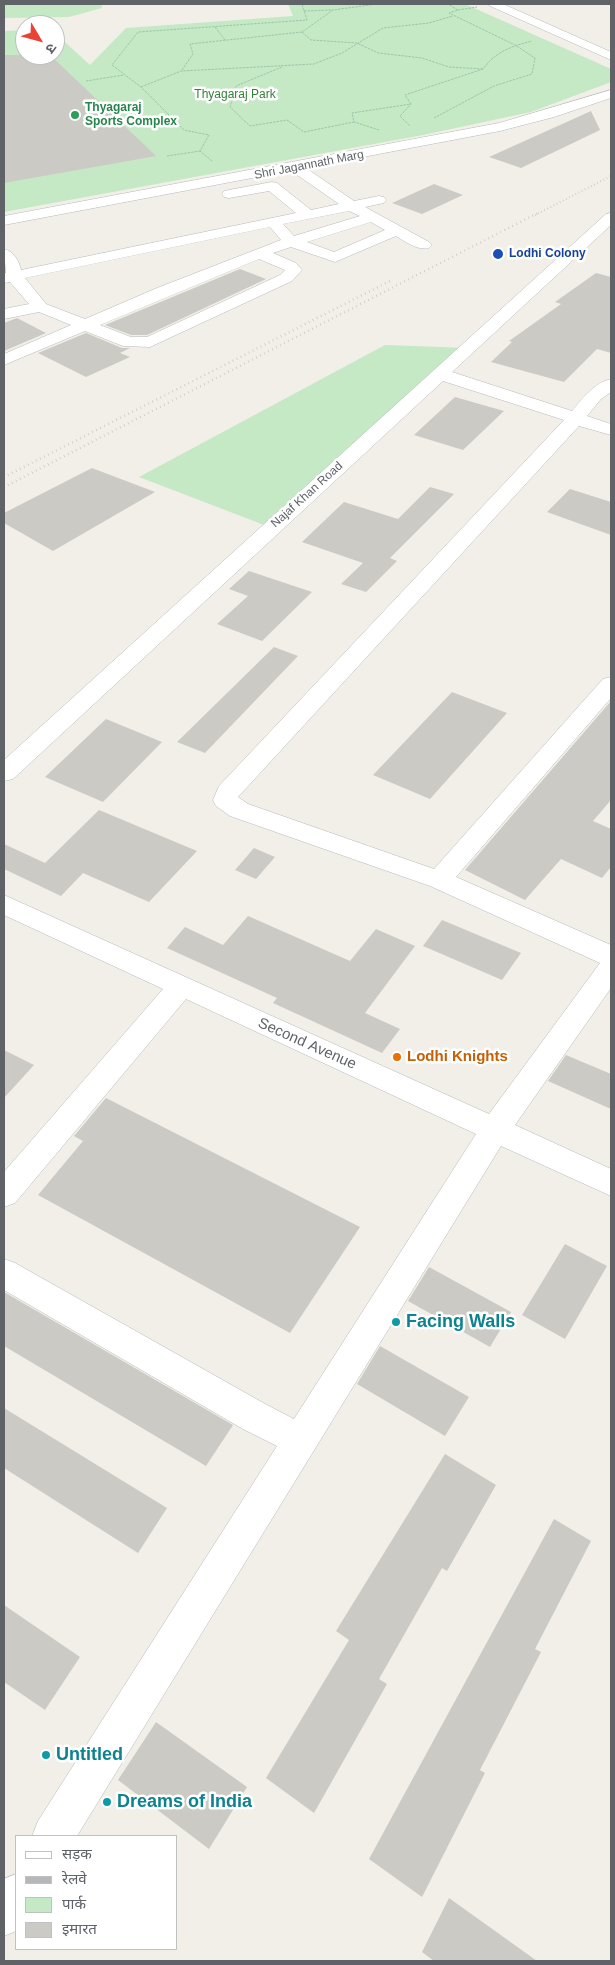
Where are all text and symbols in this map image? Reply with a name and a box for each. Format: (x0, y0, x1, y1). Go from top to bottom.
north arrow (15, 15, 65, 65)
text: उ (42, 40, 60, 57)
park label: Thyagaraj Park (194, 88, 276, 102)
place label: Thyagaraj Sports Complex (85, 101, 177, 129)
marker: Thyagaraj Sports Complex (69, 109, 81, 121)
street label: Shri Jagannath Marg (253, 147, 365, 183)
marker: Lodhi Colony (491, 247, 505, 261)
place label: Lodhi Colony (509, 247, 586, 261)
street label: Najaf Khan Road (268, 459, 346, 531)
street label: Second Avenue (255, 1014, 359, 1074)
place label: Lodhi Knights (407, 1048, 508, 1066)
marker: Lodhi Knights (391, 1051, 403, 1063)
place label: Facing Walls (406, 1311, 515, 1333)
marker: Facing Walls (390, 1316, 402, 1328)
place label: Untitled (56, 1744, 123, 1766)
marker: Untitled (40, 1749, 52, 1761)
place label: Dreams of India (117, 1791, 252, 1813)
marker: Dreams of India (101, 1796, 113, 1808)
legend (15, 1835, 178, 1950)
text: सड़क (62, 1845, 92, 1862)
text: रेलवे (62, 1870, 87, 1887)
text: पार्क (62, 1895, 86, 1912)
text: इमारत (62, 1920, 97, 1937)

